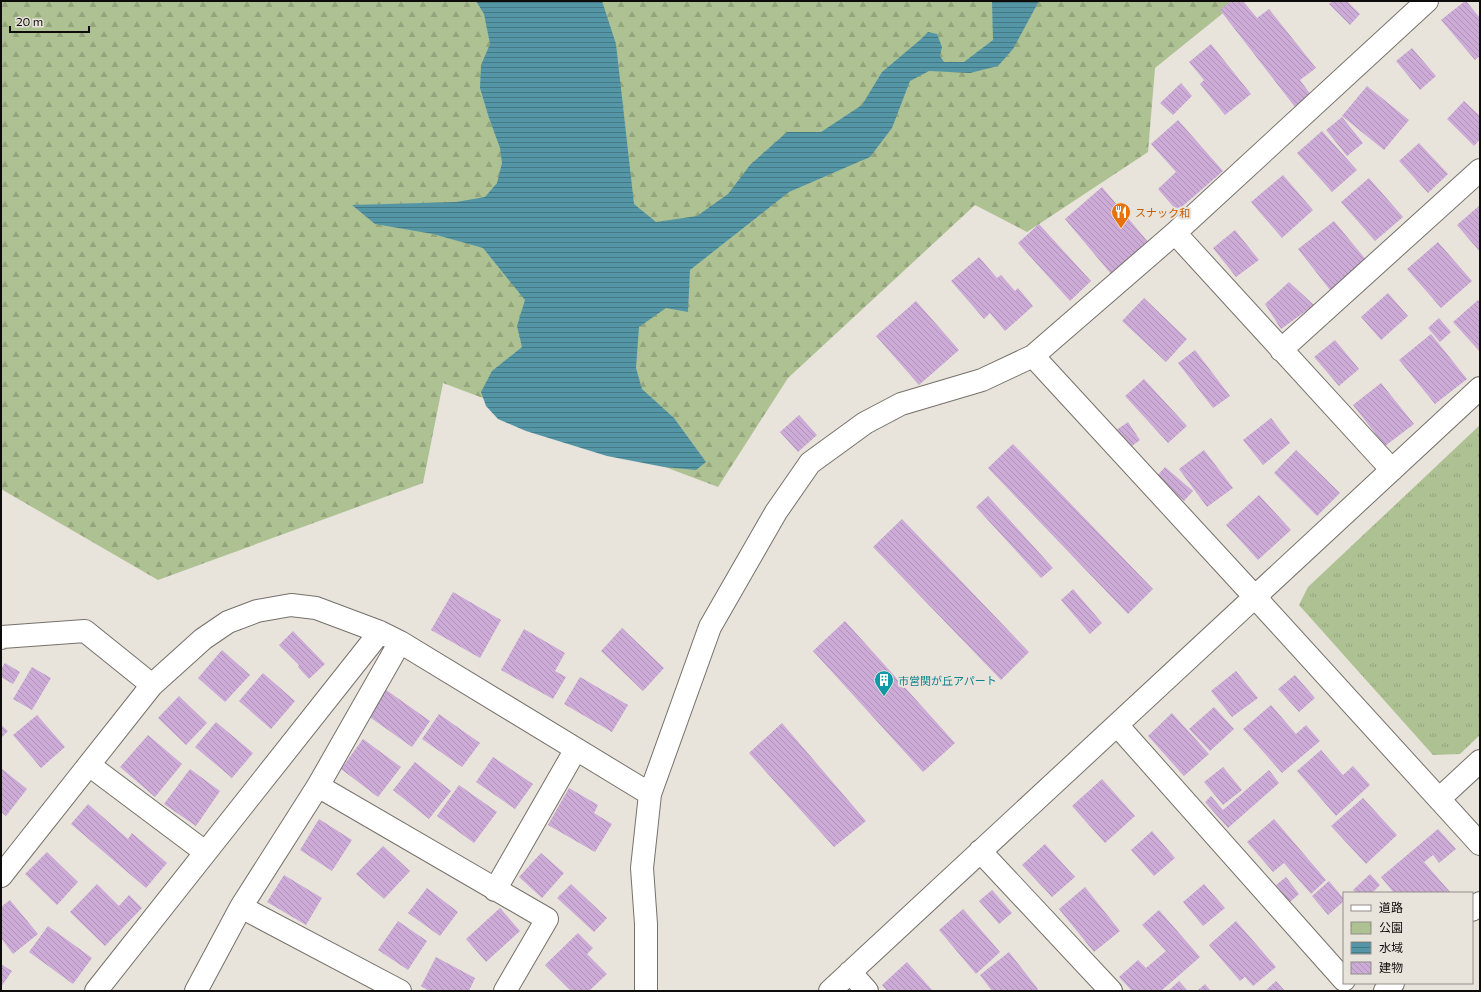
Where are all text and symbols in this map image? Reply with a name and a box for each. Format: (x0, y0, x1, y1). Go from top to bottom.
scale bar (10, 8, 89, 34)
text: 20 m (16, 14, 43, 28)
restaurant icon: スナック和 (1110, 201, 1132, 229)
place label: スナック和 (1135, 206, 1190, 219)
building icon: 市営関が丘アパート (873, 669, 895, 697)
place label: 市営関が丘アパート (898, 674, 997, 687)
legend (1343, 892, 1473, 984)
text: 道路 (1379, 900, 1403, 914)
text: 公園 (1379, 920, 1403, 934)
text: 水域 (1379, 940, 1403, 954)
text: 建物 (1379, 960, 1403, 974)

